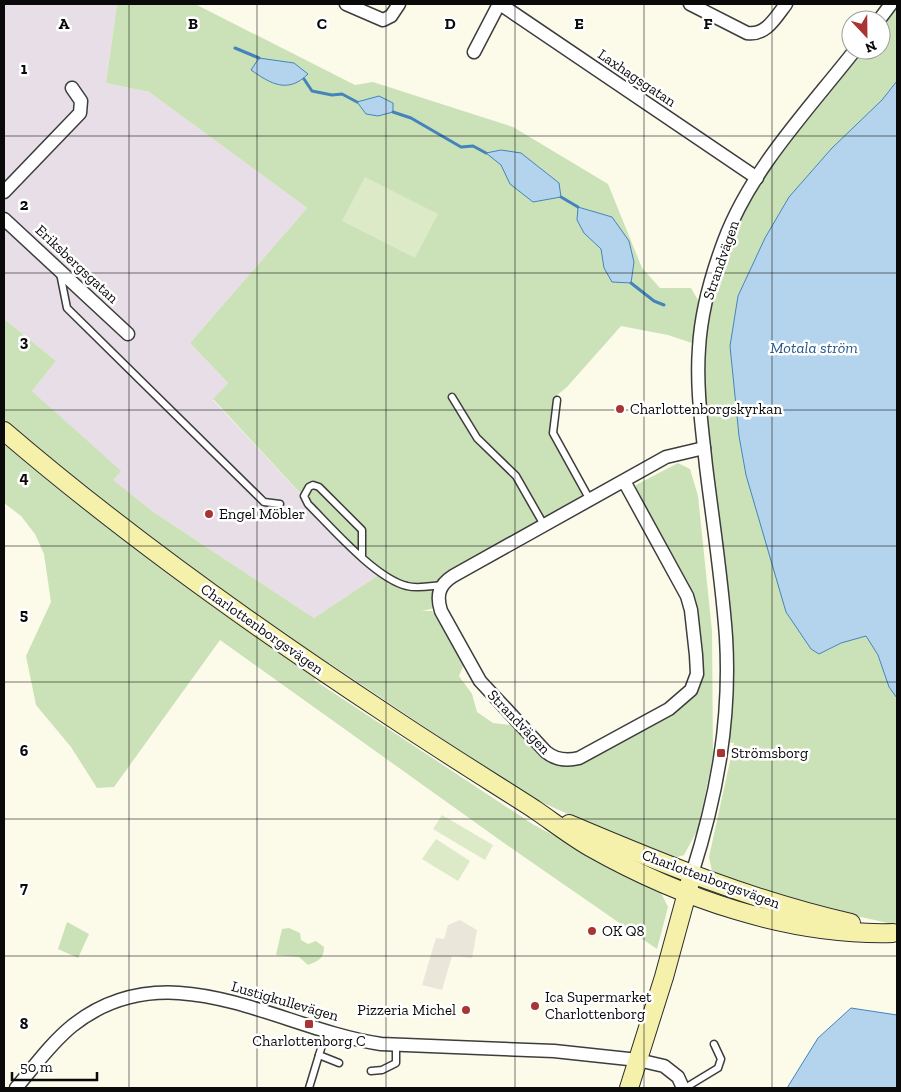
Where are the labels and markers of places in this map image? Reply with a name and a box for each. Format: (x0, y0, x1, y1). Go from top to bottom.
place label: Charlottenborgskyrkan (630, 400, 783, 418)
marker: Charlottenborgskyrkan (614, 403, 626, 415)
place label: Engel Möbler (219, 505, 305, 523)
marker: Engel Möbler (203, 508, 215, 520)
place label: Strömsborg (731, 744, 808, 762)
marker: Strömsborg (715, 747, 727, 759)
place label: OK Q8 (602, 922, 645, 940)
marker: OK Q8 (586, 925, 598, 937)
place label: Ica Supermarket Charlottenborg (545, 988, 652, 1023)
marker: Ica Supermarket Charlottenborg (529, 1000, 541, 1012)
place label: Pizzeria Michel (357, 1001, 456, 1019)
marker: Pizzeria Michel (460, 1004, 472, 1016)
marker: Charlottenborg C (303, 1018, 315, 1030)
place label: Charlottenborg C (252, 1032, 366, 1050)

